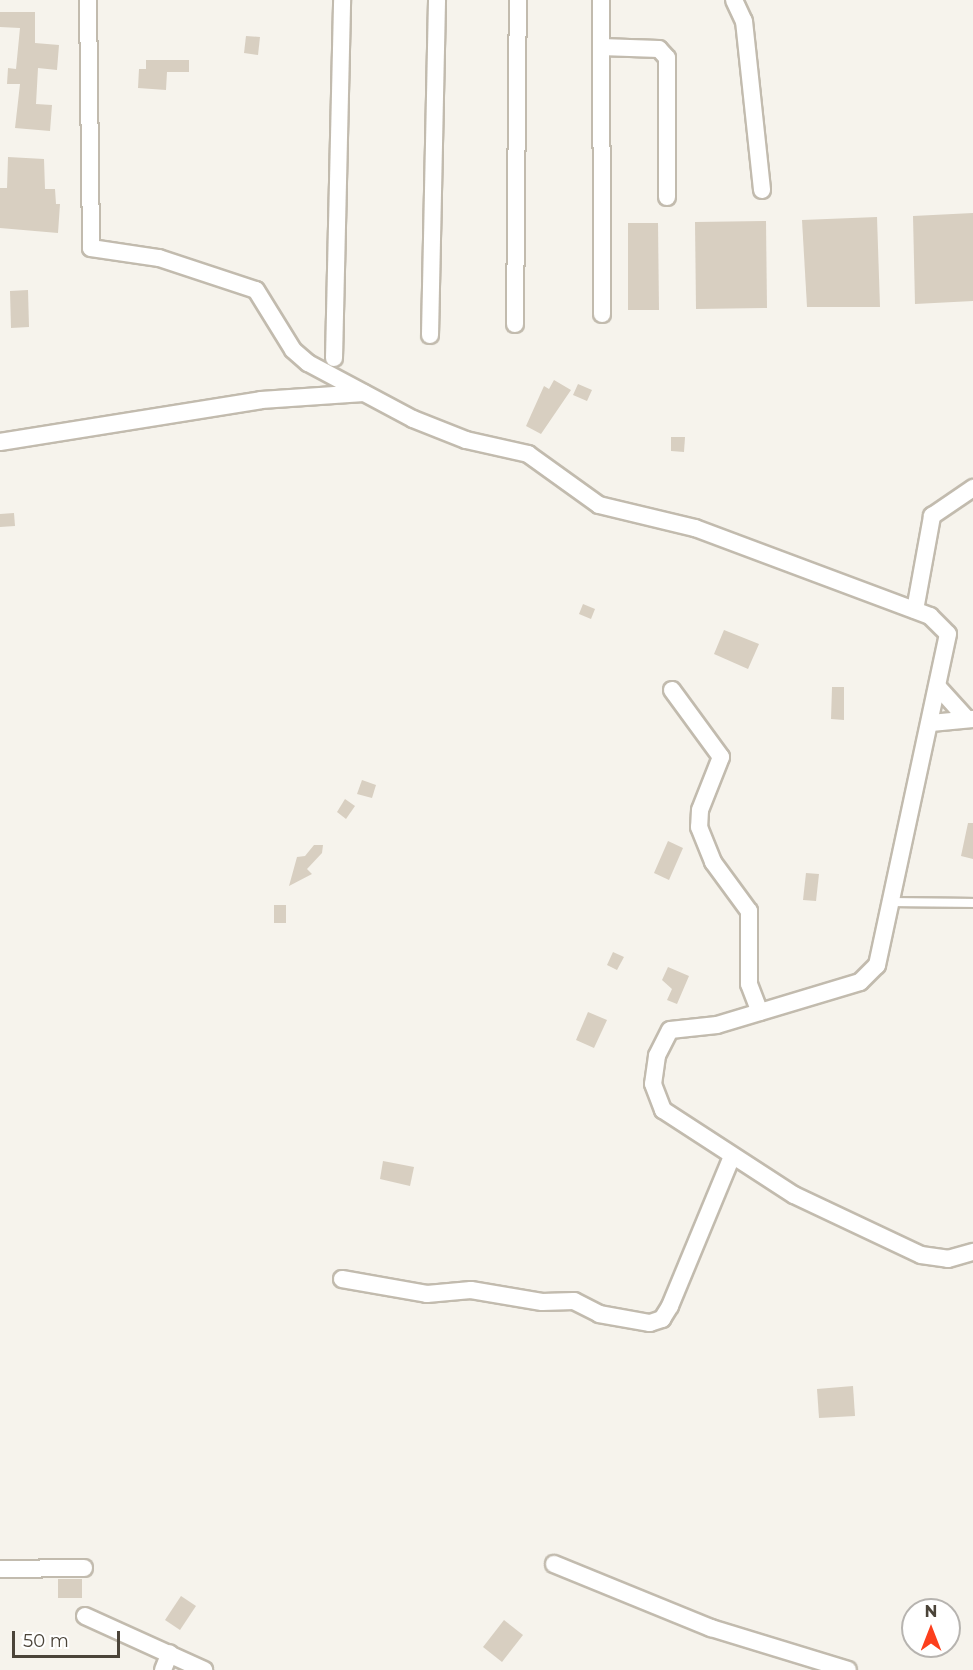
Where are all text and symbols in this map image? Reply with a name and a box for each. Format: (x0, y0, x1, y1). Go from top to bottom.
north arrow (901, 1598, 961, 1658)
text: N (925, 1602, 937, 1621)
scale bar (15, 1619, 123, 1657)
text: 50 m (23, 1630, 69, 1652)

